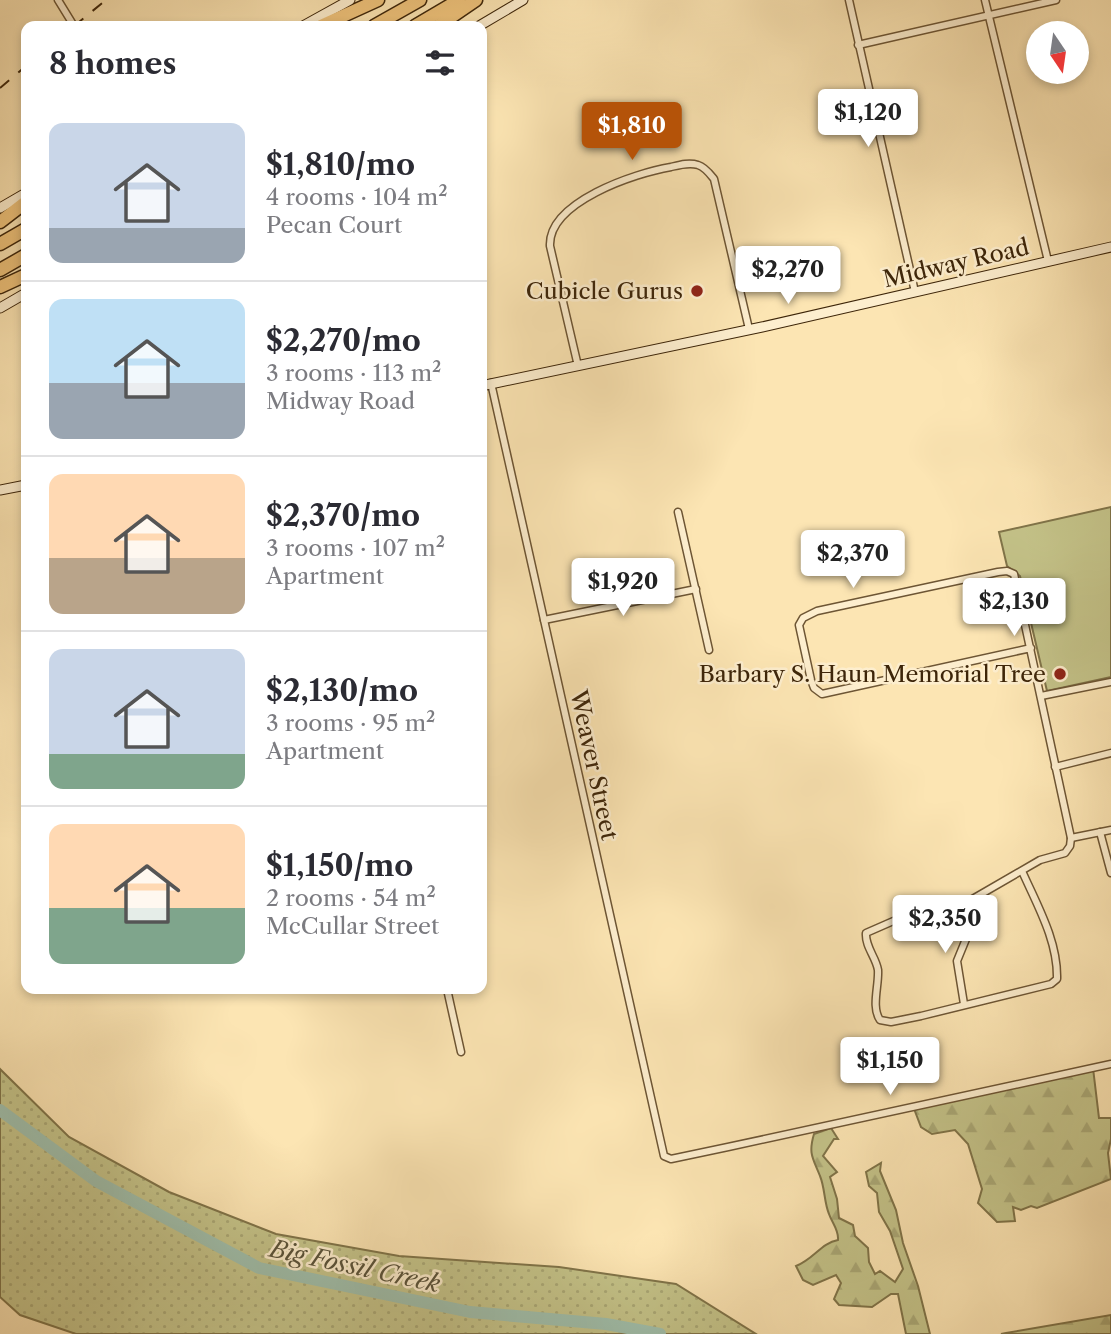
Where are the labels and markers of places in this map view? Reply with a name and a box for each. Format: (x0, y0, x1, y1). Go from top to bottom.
pin: $1,120 (811, 90, 925, 149)
pin: $1,810 (575, 102, 689, 162)
pin: $2,270 (731, 246, 845, 306)
place label: Cubicle Gurus (526, 277, 683, 305)
marker: Cubicle Gurus (689, 283, 705, 299)
pin: $2,370 (796, 530, 910, 590)
pin: $1,920 (566, 558, 680, 618)
pin: $2,130 (957, 578, 1071, 638)
place label: Barbary S. Haun Memorial Tree (699, 660, 1046, 688)
marker: Barbary S. Haun Memorial Tree (1052, 666, 1068, 682)
pin: $2,350 (888, 895, 1002, 955)
pin: $1,150 (833, 1038, 947, 1097)

